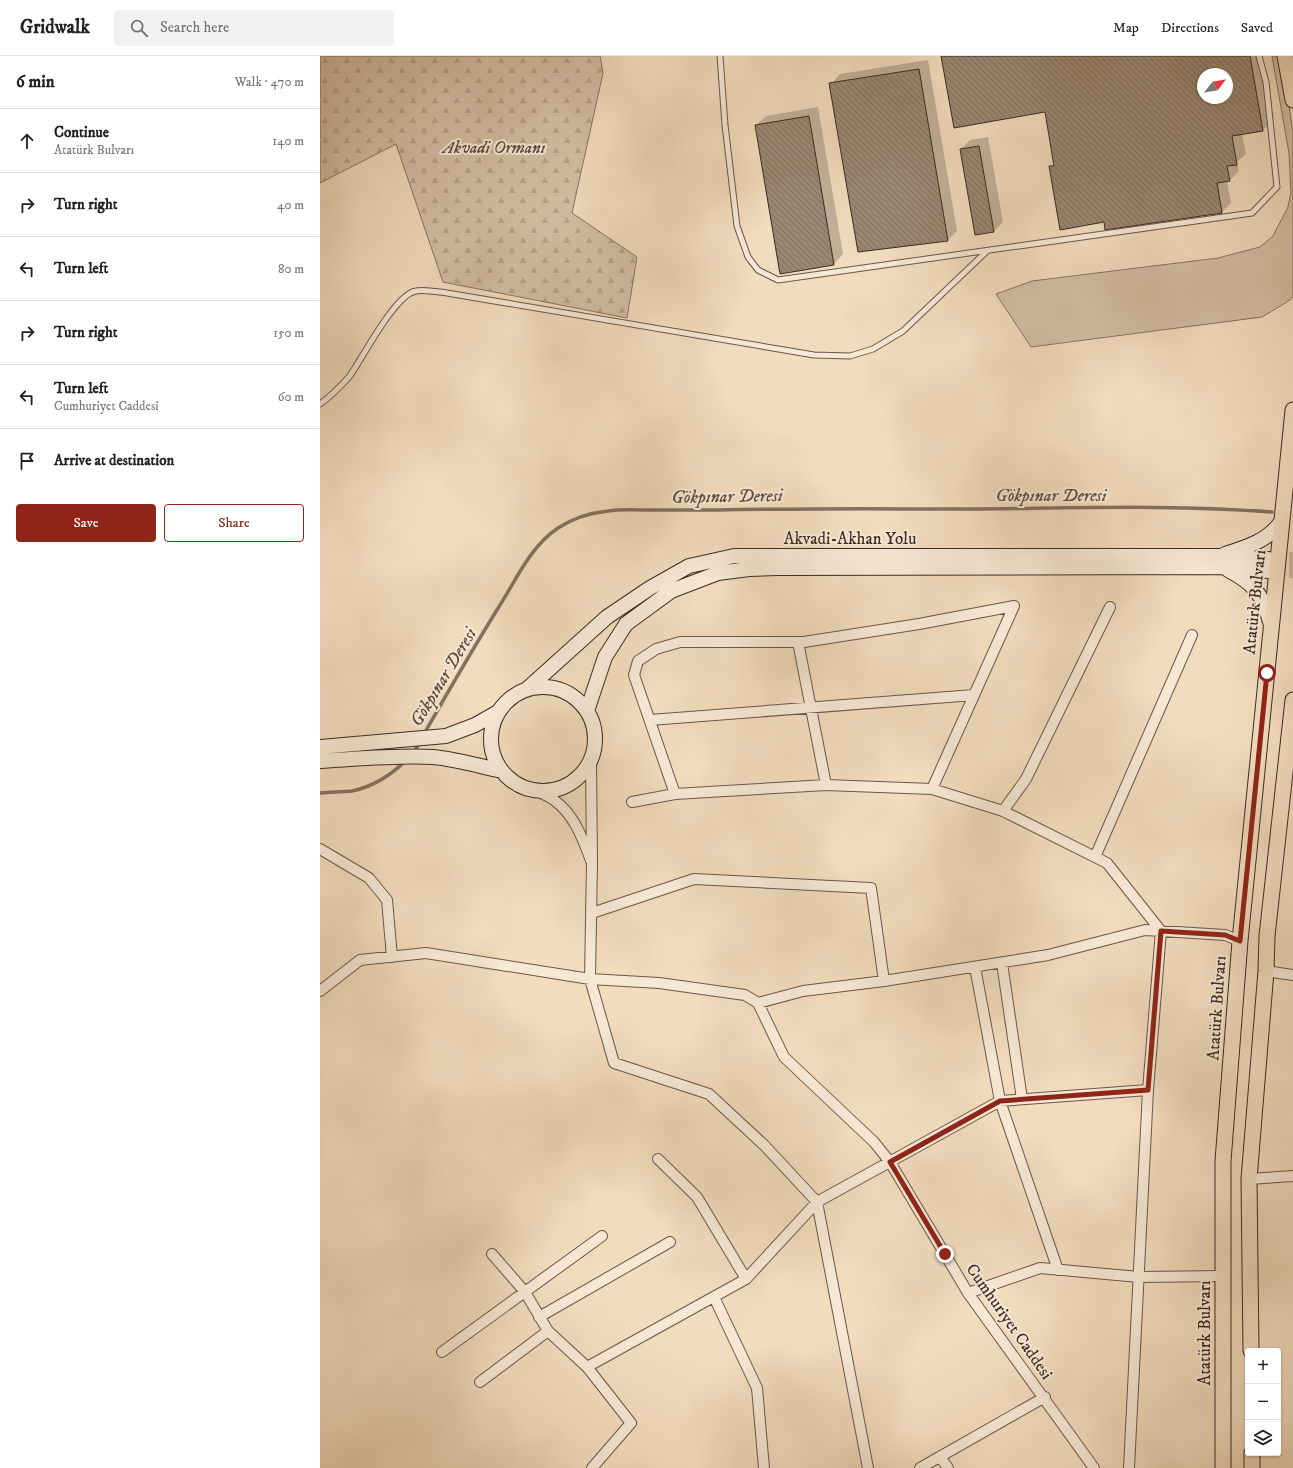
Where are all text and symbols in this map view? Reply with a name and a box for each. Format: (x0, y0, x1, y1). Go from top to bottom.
search box (114, 10, 394, 46)
text: Gridwalk (20, 16, 90, 39)
icon: search (128, 17, 150, 39)
text: Search here (160, 18, 229, 37)
text: Map (1113, 19, 1139, 37)
text: Directions (1161, 19, 1219, 37)
text: Saved (1241, 19, 1273, 37)
north arrow (1197, 68, 1233, 104)
text: 6 min (16, 71, 55, 93)
text: Walk · 470 m (235, 74, 304, 90)
text: Continue (54, 123, 109, 142)
icon: ahead (16, 130, 38, 152)
text: 140 m (272, 133, 304, 149)
park label: Akvadi Ormanı (441, 137, 546, 159)
text: Atatürk Bulvarı (54, 142, 134, 158)
icon: right (16, 194, 38, 216)
text: Turn right (54, 195, 117, 214)
text: 40 m (277, 197, 304, 213)
icon: left (16, 258, 38, 280)
text: Turn left (54, 259, 108, 278)
text: 80 m (278, 261, 304, 277)
icon: right (16, 322, 38, 344)
text: Turn right (54, 323, 117, 342)
text: 150 m (273, 325, 304, 341)
text: Turn left (54, 379, 108, 398)
icon: left (16, 386, 38, 408)
text: 60 m (278, 389, 304, 405)
text: Cumhuriyet Caddesi (54, 398, 159, 414)
icon: arrive (16, 450, 38, 472)
text: Arrive at destination (54, 451, 174, 470)
water label: Gökpınar Deresi (671, 485, 784, 509)
water label: Gökpınar Deresi (995, 485, 1108, 507)
button: Save (16, 504, 156, 542)
button: Share (164, 504, 304, 542)
street label: Akvadi-Akhan Yolu (784, 528, 916, 550)
street label: Atatürk Bulvarı (1239, 549, 1271, 655)
water label: Gökpınar Deresi (406, 623, 483, 731)
route start (1258, 664, 1276, 682)
street label: Atatürk Bulvarı (1202, 955, 1232, 1061)
route end (936, 1245, 954, 1263)
street label: Cumhuriyet Caddesi (961, 1259, 1057, 1384)
street label: Atatürk Bulvarı (1194, 1281, 1216, 1385)
map controls (1245, 1348, 1281, 1456)
button: + (1245, 1348, 1281, 1384)
button: − (1245, 1384, 1281, 1420)
button: layers (1245, 1420, 1281, 1456)

